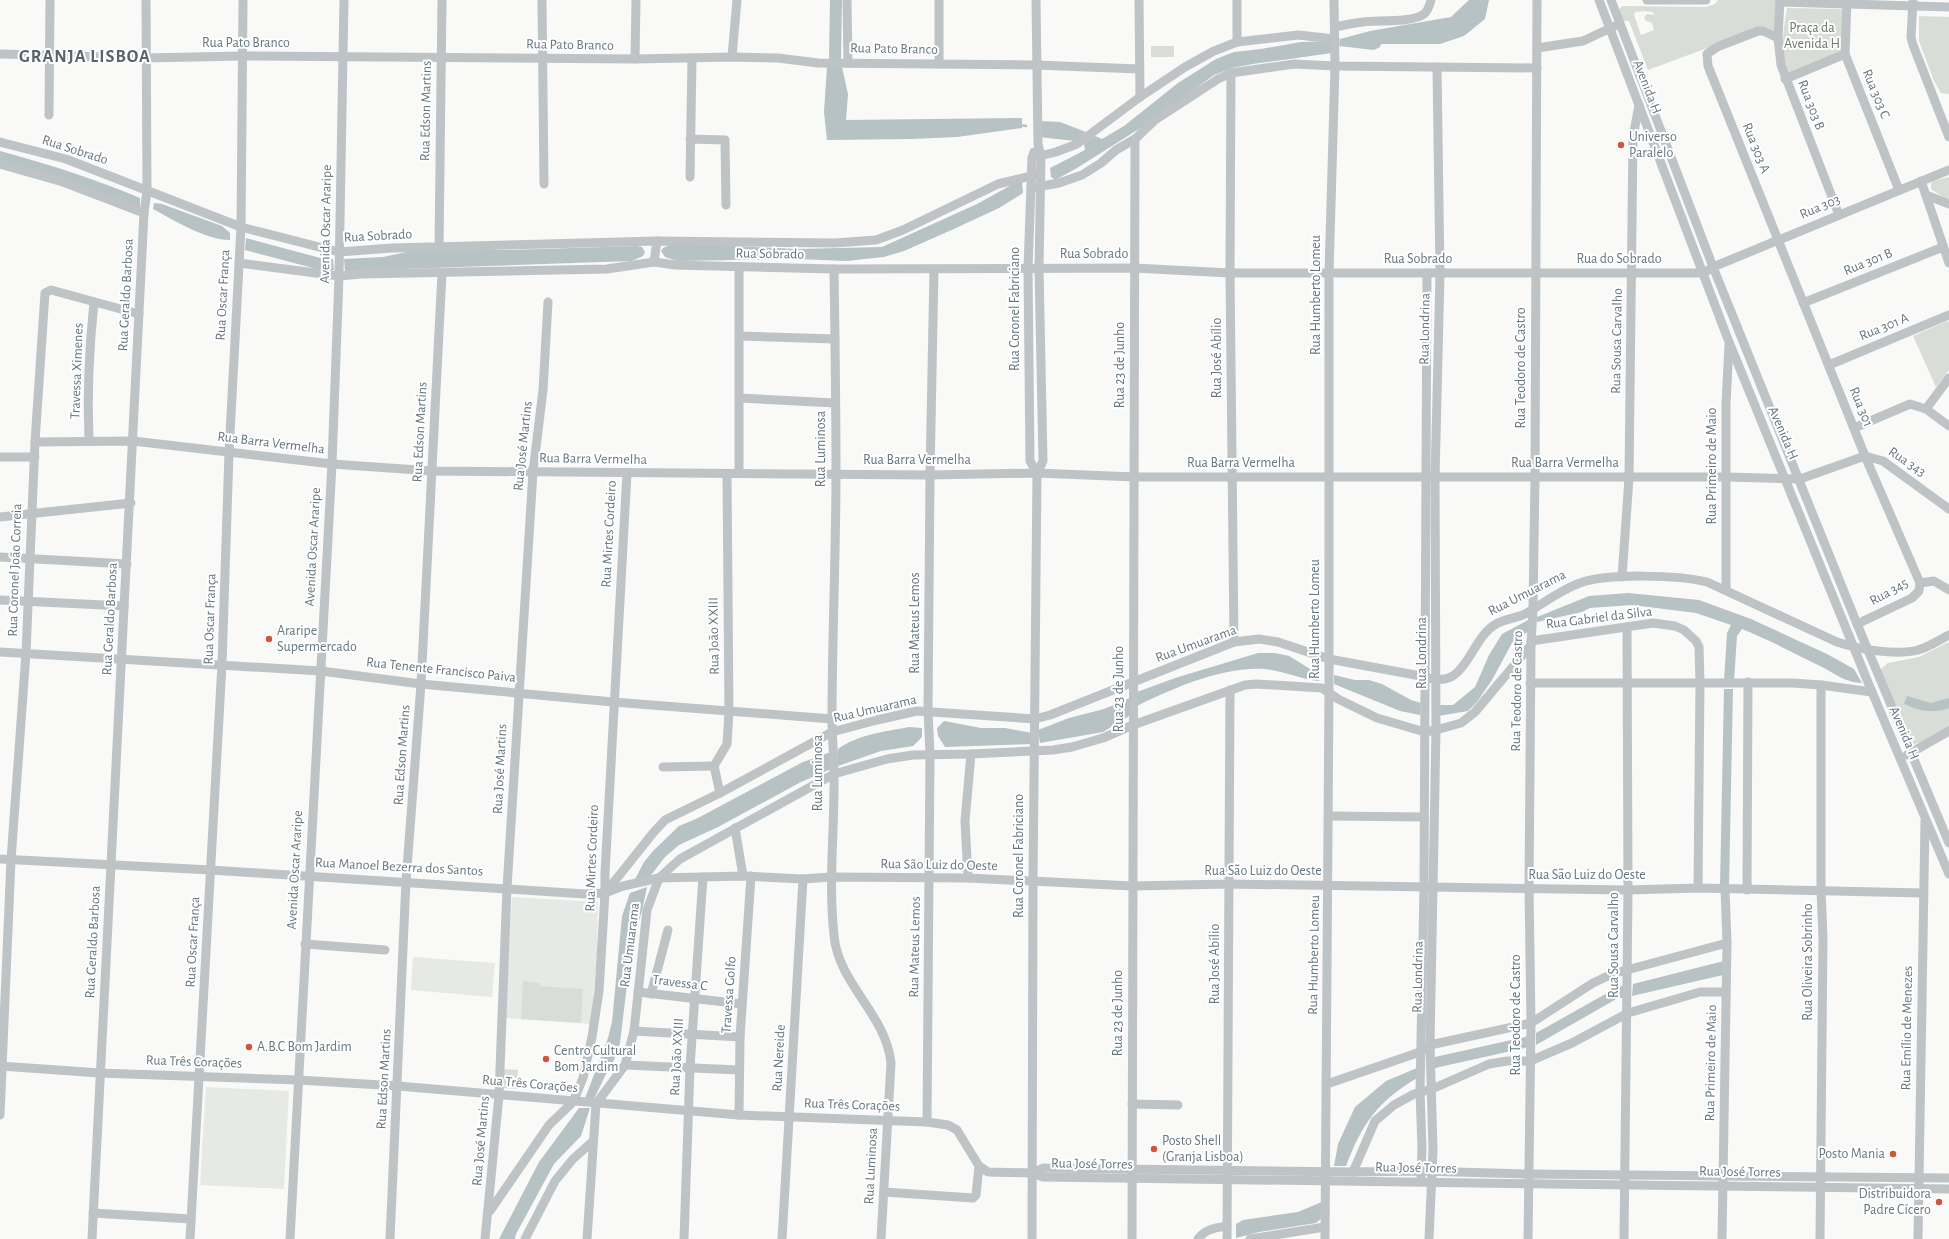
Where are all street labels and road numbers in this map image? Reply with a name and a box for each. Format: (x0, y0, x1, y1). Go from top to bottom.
street label: Rua Pato Branco (202, 36, 290, 50)
street label: Rua Pato Branco (526, 37, 614, 53)
street label: Rua Pato Branco (850, 41, 938, 57)
street label: Avenida H (1630, 58, 1664, 116)
street label: Rua Edson Martins (418, 61, 434, 161)
street label: Rua 303 C (1860, 67, 1892, 121)
street label: Rua 303 B (1795, 78, 1827, 132)
street label: Rua 303 A (1740, 121, 1772, 175)
street label: Rua Sobrado (40, 133, 110, 167)
street label: Avenida Oscar Araripe (318, 164, 334, 284)
street label: Rua 303 (1798, 192, 1842, 222)
street label: Rua Sobrado (343, 227, 413, 245)
street label: Rua Humberto Lomeu (1309, 235, 1323, 355)
street label: Rua Geraldo Barbosa (116, 238, 136, 352)
street label: Rua Sobrado (736, 246, 805, 262)
street label: Rua 301 B (1842, 246, 1894, 278)
street label: Rua Coronel Fabriciano (1008, 247, 1022, 371)
street label: Rua Sobrado (1060, 247, 1128, 261)
street label: Rua Oscar França (214, 249, 232, 341)
street label: Rua Sobrado (1384, 252, 1452, 266)
street label: Rua do Sobrado (1576, 252, 1662, 266)
street label: Rua Sousa Carvalho (1609, 288, 1625, 394)
street label: Rua Londrina (1417, 292, 1433, 365)
street label: Rua Teodoro de Castro (1514, 307, 1528, 429)
street label: Rua 301 A (1857, 311, 1911, 343)
street label: Rua José Abílio (1210, 318, 1224, 398)
street label: Rua 23 de Junho (1113, 322, 1127, 408)
street label: Travessa Ximenes (68, 323, 86, 419)
street label: Rua Edson Martins (410, 381, 430, 483)
street label: Rua 301 (1847, 385, 1875, 429)
street label: Rua José Martins (511, 400, 535, 492)
street label: Avenida H (1766, 404, 1800, 462)
street label: Rua Primeiro de Maio (1705, 407, 1719, 524)
street label: Rua Luminosa (814, 410, 828, 487)
street label: Rua Barra Vermelha (217, 429, 326, 457)
street label: Rua 343 (1886, 445, 1928, 480)
street label: Rua Barra Vermelha (539, 451, 648, 467)
street label: Rua Barra Vermelha (863, 453, 972, 467)
street label: Rua Barra Vermelha (1187, 456, 1296, 470)
street label: Rua Barra Vermelha (1511, 456, 1620, 470)
street label: Rua Mirtes Cordeiro (599, 480, 619, 588)
street label: Avenida Oscar Araripe (303, 487, 323, 607)
street label: Rua Coronel João Correia (6, 503, 24, 637)
street label: Rua Humberto Lomeu (1308, 559, 1322, 679)
street label: Rua Geraldo Barbosa (100, 562, 120, 676)
street label: Rua Umuarama (1486, 567, 1568, 619)
street label: Rua Mateus Lemos (908, 572, 922, 674)
street label: Rua Oscar França (201, 573, 219, 665)
street label: Rua 345 (1867, 576, 1911, 608)
street label: Rua João XXIII (706, 597, 722, 675)
street label: Rua Gabriel da Silva (1545, 604, 1653, 631)
street label: Rua Londrina (1415, 617, 1429, 689)
street label: Rua Umuarama (1154, 623, 1239, 665)
street label: Rua Teodoro de Castro (1509, 630, 1525, 752)
street label: Rua 23 de Junho (1112, 646, 1126, 732)
street label: Rua Tenente Francisco Paiva (365, 655, 517, 685)
street label: Rua Umuarama (832, 693, 918, 725)
street label: Rua Edson Martins (392, 704, 412, 806)
street label: Avenida H (1887, 704, 1921, 762)
street label: Rua José Martins (491, 724, 509, 814)
street label: Rua Luminosa (811, 734, 825, 811)
street label: Rua Coronel Fabriciano (1012, 794, 1026, 918)
street label: Rua Mirtes Cordeiro (583, 804, 601, 912)
street label: Avenida Oscar Araripe (285, 810, 305, 930)
street label: Rua Manoel Bezerra dos Santos (315, 856, 483, 878)
street label: Rua São Luiz do Oeste (880, 857, 998, 873)
street label: Rua São Luiz do Oeste (1204, 864, 1322, 878)
street label: Rua São Luiz do Oeste (1528, 868, 1646, 882)
street label: Rua Geraldo Barbosa (83, 885, 103, 999)
street label: Rua Sousa Carvalho (1607, 892, 1621, 998)
street label: Rua Humberto Lomeu (1306, 895, 1322, 1015)
street label: Rua Oscar França (184, 896, 202, 988)
street label: Rua Mateus Lemos (907, 896, 923, 998)
street label: Rua Umuarama (618, 901, 642, 988)
street label: Rua Oliveira Sobrinho (1801, 903, 1815, 1021)
street label: Rua José Abílio (1208, 924, 1222, 1004)
street label: Rua Londrina (1410, 940, 1426, 1013)
street label: Rua Teodoro de Castro (1509, 954, 1523, 1076)
street label: Travessa Golfo (719, 956, 739, 1034)
street label: Rua Emílio de Menezes (1899, 966, 1915, 1090)
street label: Rua 23 de Junho (1111, 970, 1125, 1056)
street label: Travessa C (652, 973, 708, 993)
street label: Rua Primeiro de Maio (1703, 1004, 1719, 1122)
street label: Rua João XXIII (668, 1018, 686, 1096)
street label: Rua Nereide (770, 1024, 788, 1092)
street label: Rua Edson Martins (374, 1028, 394, 1130)
street label: Rua Três Corações (146, 1053, 242, 1071)
street label: Rua Três Corações (481, 1073, 579, 1095)
street label: Rua José Martins (470, 1095, 492, 1187)
street label: Rua Três Corações (804, 1096, 900, 1114)
street label: Rua Luminosa (862, 1127, 880, 1205)
street label: Rua José Torres (1051, 1156, 1133, 1172)
street label: Rua José Torres (1375, 1160, 1457, 1176)
street label: Rua José Torres (1699, 1164, 1781, 1180)

